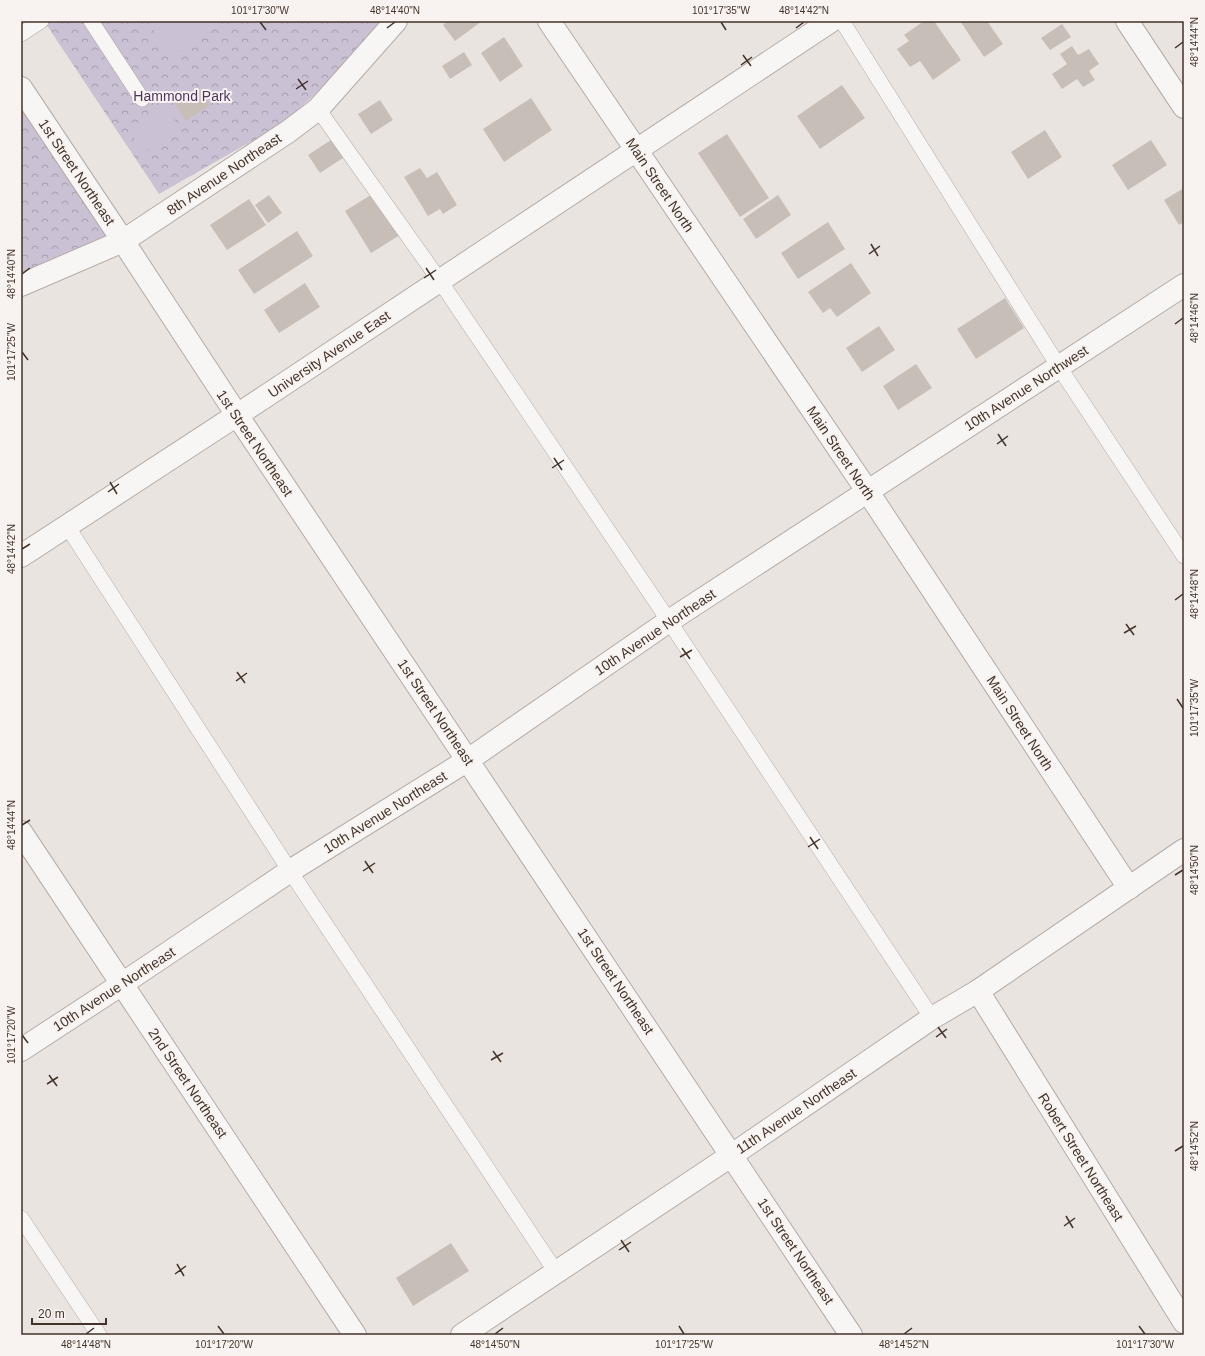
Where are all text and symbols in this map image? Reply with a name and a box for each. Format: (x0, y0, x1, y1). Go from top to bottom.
text: 101°17'30"W (231, 5, 289, 16)
text: 48°14'40"N (370, 5, 420, 16)
text: 101°17'35"W (692, 5, 750, 16)
text: 48°14'42"N (779, 5, 829, 16)
text: 48°14'44"N (1189, 17, 1200, 67)
park label: Hammond Park (133, 88, 232, 104)
street label: 1st Street Northeast (36, 116, 119, 228)
street label: 8th Avenue Northeast (164, 130, 284, 218)
street label: Main Street North (623, 135, 697, 235)
text: 48°14'40"N (6, 249, 17, 299)
text: 48°14'46"N (1189, 293, 1200, 343)
street label: University Avenue East (265, 307, 393, 401)
text: 101°17'25"W (6, 323, 17, 381)
street label: 10th Avenue Northwest (961, 342, 1091, 434)
street label: 1st Street Northeast (214, 387, 297, 499)
street label: Main Street North (804, 403, 878, 503)
text: 48°14'42"N (6, 524, 17, 574)
text: 48°14'48"N (1189, 569, 1200, 619)
street label: 10th Avenue Northeast (592, 586, 718, 678)
street label: 1st Street Northeast (395, 656, 478, 768)
street label: Main Street North (983, 673, 1057, 773)
text: 101°17'35"W (1189, 679, 1200, 737)
street label: 10th Avenue Northeast (320, 767, 450, 856)
text: 48°14'44"N (6, 800, 17, 850)
text: 48°14'50"N (1189, 845, 1200, 895)
street label: 1st Street Northeast (575, 925, 658, 1037)
street label: 10th Avenue Northeast (50, 944, 178, 1034)
text: 101°17'20"W (6, 1006, 17, 1064)
street label: 2nd Street Northeast (145, 1025, 231, 1141)
street label: 11th Avenue Northeast (733, 1065, 859, 1157)
street label: Robert Street Northeast (1035, 1090, 1127, 1224)
text: 48°14'52"N (1189, 1121, 1200, 1171)
street label: 1st Street Northeast (755, 1195, 838, 1307)
scale bar (32, 1300, 106, 1326)
text: 20 m (38, 1307, 65, 1321)
text: 48°14'48"N (61, 1339, 111, 1350)
text: 101°17'20"W (195, 1339, 253, 1350)
text: 48°14'50"N (470, 1339, 520, 1350)
text: 101°17'25"W (655, 1339, 713, 1350)
text: 48°14'52"N (879, 1339, 929, 1350)
text: 101°17'30"W (1116, 1339, 1174, 1350)

